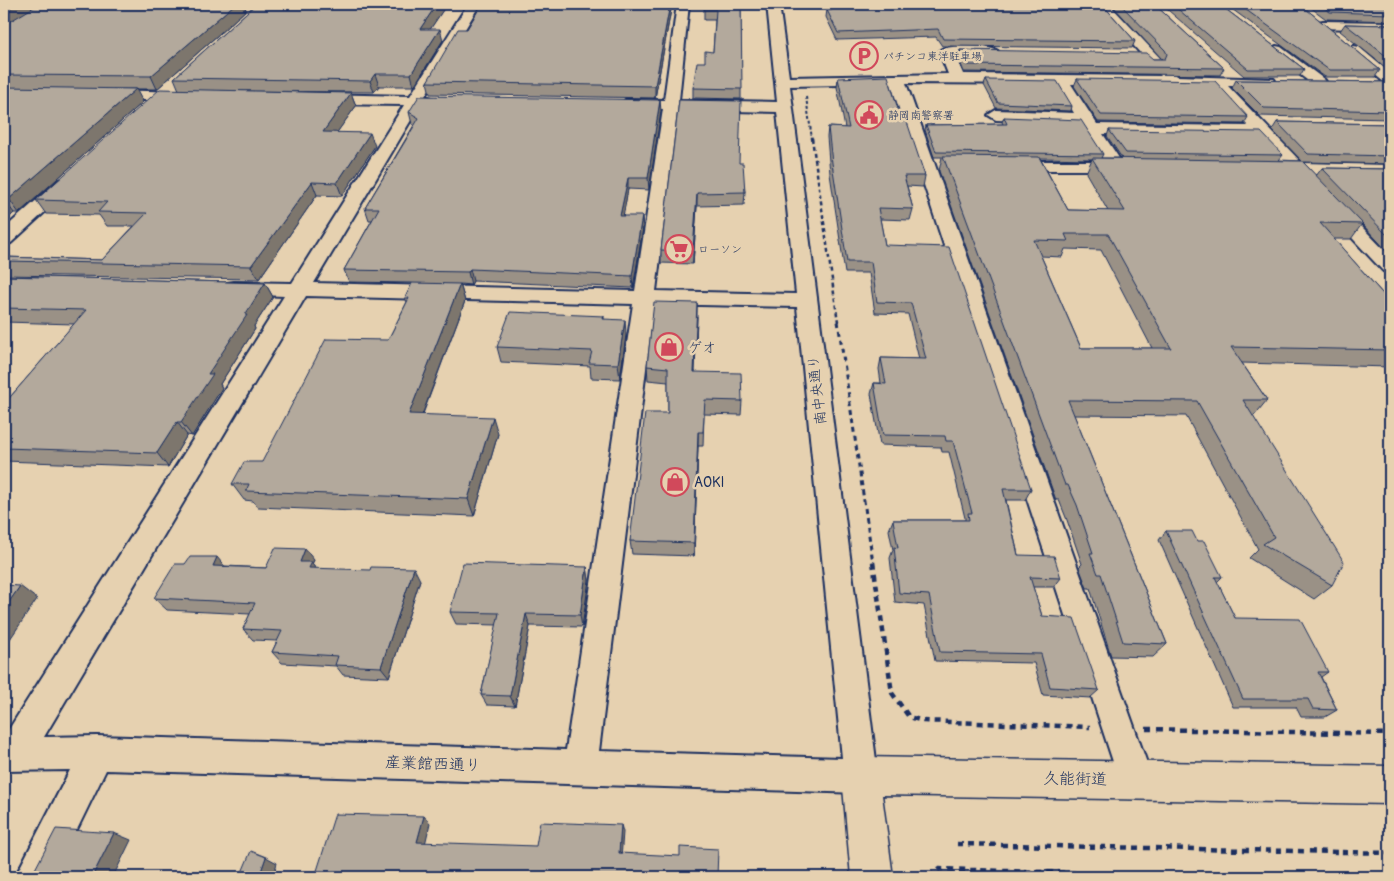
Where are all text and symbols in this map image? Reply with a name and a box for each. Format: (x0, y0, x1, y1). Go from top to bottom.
parking icon: パチンコ東洋駐車場 (849, 41, 879, 71)
place label: パチンコ東洋駐車場 (883, 50, 982, 63)
public building icon: 静岡南警察署 (854, 100, 884, 130)
place label: 静岡南警察署 (888, 109, 954, 122)
supermarket icon: ローソン (664, 234, 694, 264)
place label: ローソン (698, 243, 742, 256)
shop icon: ゲオ (654, 332, 684, 362)
place label: ゲオ (688, 339, 716, 356)
street label: 南中央通り (804, 354, 830, 426)
shop icon: AOKI (660, 467, 690, 497)
place label: AOKI (694, 474, 724, 491)
street label: 産業館西通り (385, 752, 481, 776)
street label: 久能街道 (1043, 768, 1107, 790)

